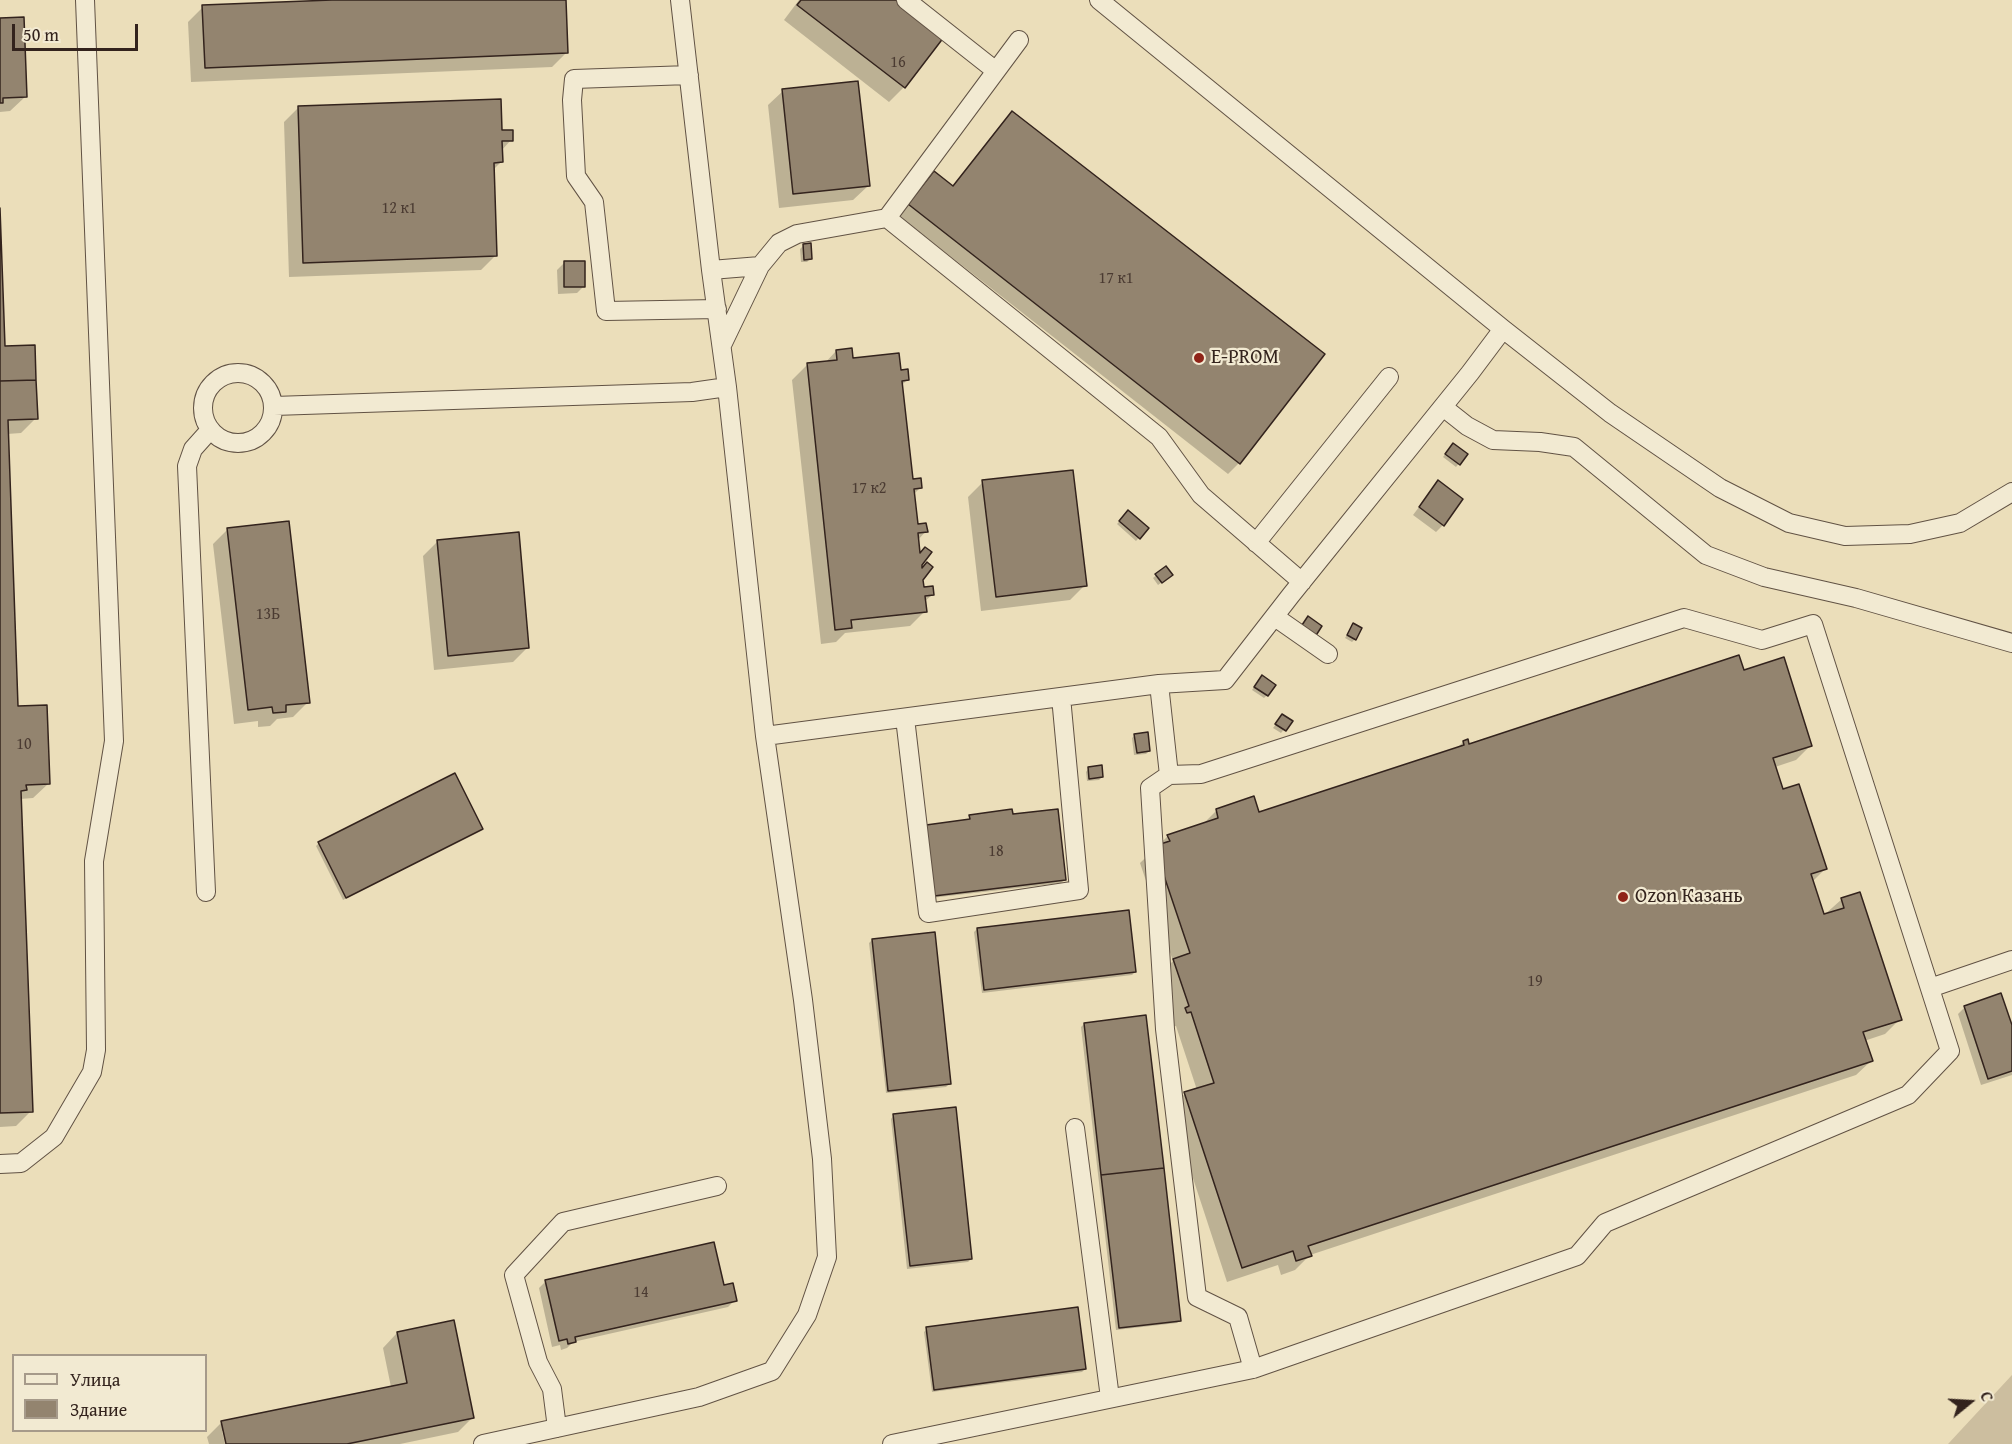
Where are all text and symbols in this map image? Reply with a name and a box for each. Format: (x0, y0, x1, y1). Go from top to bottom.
scale bar (15, 12, 141, 50)
text: 50 m (23, 21, 59, 48)
house number: 16 (890, 53, 906, 73)
house number: 12 к1 (381, 199, 417, 219)
house number: 17 к1 (1098, 269, 1134, 289)
place label: E-PROM (1211, 346, 1279, 370)
marker: E-PROM (1192, 351, 1206, 365)
house number: 17 к2 (851, 479, 887, 499)
house number: 13Б (256, 605, 280, 625)
house number: 10 (16, 735, 32, 755)
house number: 18 (988, 842, 1004, 862)
place label: Ozon Казань (1635, 885, 1743, 909)
marker: Ozon Казань (1616, 890, 1630, 904)
house number: 19 (1527, 972, 1543, 992)
house number: 14 (633, 1283, 649, 1303)
legend (12, 1354, 207, 1432)
text: Улица (70, 1366, 120, 1393)
north arrow (1940, 1372, 2000, 1432)
text: С (1974, 1388, 2000, 1404)
text: Здание (70, 1396, 127, 1423)

